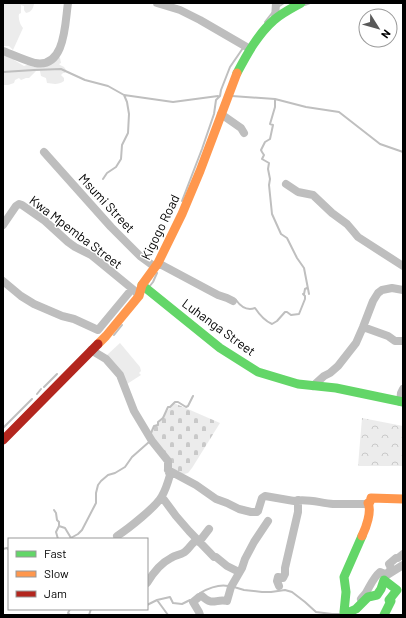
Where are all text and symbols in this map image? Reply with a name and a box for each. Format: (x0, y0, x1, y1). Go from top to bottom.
north arrow (358, 8, 398, 48)
text: N (379, 27, 394, 41)
street label: Msumi Street (76, 170, 138, 236)
street label: Kwa Mpemba Street (26, 192, 126, 272)
street label: Kigogo Road (137, 192, 183, 262)
street label: Luhanga Street (179, 295, 259, 359)
legend (8, 538, 148, 610)
text: Fast (44, 546, 67, 560)
text: Slow (44, 566, 69, 580)
text: Jam (44, 586, 67, 600)

